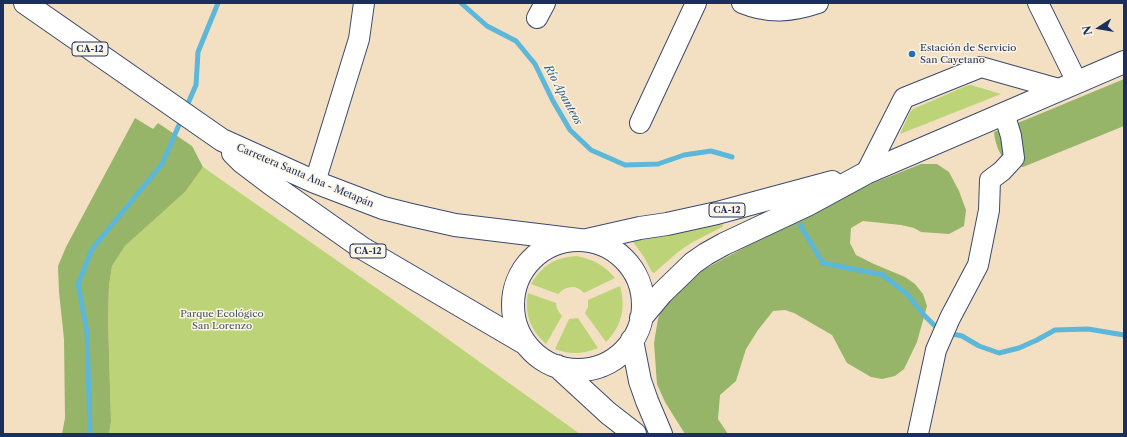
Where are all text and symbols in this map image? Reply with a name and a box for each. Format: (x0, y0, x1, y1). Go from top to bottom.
north arrow (1079, 8, 1119, 48)
text: N (1079, 24, 1095, 37)
road number: CA-12 (72, 42, 108, 56)
place label: Estación de Servicio San Cayetano (920, 42, 1016, 66)
marker: Estación de Servicio San Cayetano (907, 49, 917, 59)
water label: Río Apanteos (541, 63, 585, 127)
street label: Carretera Santa Ana - Metapán (235, 142, 375, 210)
road number: CA-12 (709, 203, 745, 217)
road number: CA-12 (350, 244, 386, 258)
park label: Parque Ecológico San Lorenzo (180, 308, 264, 332)

